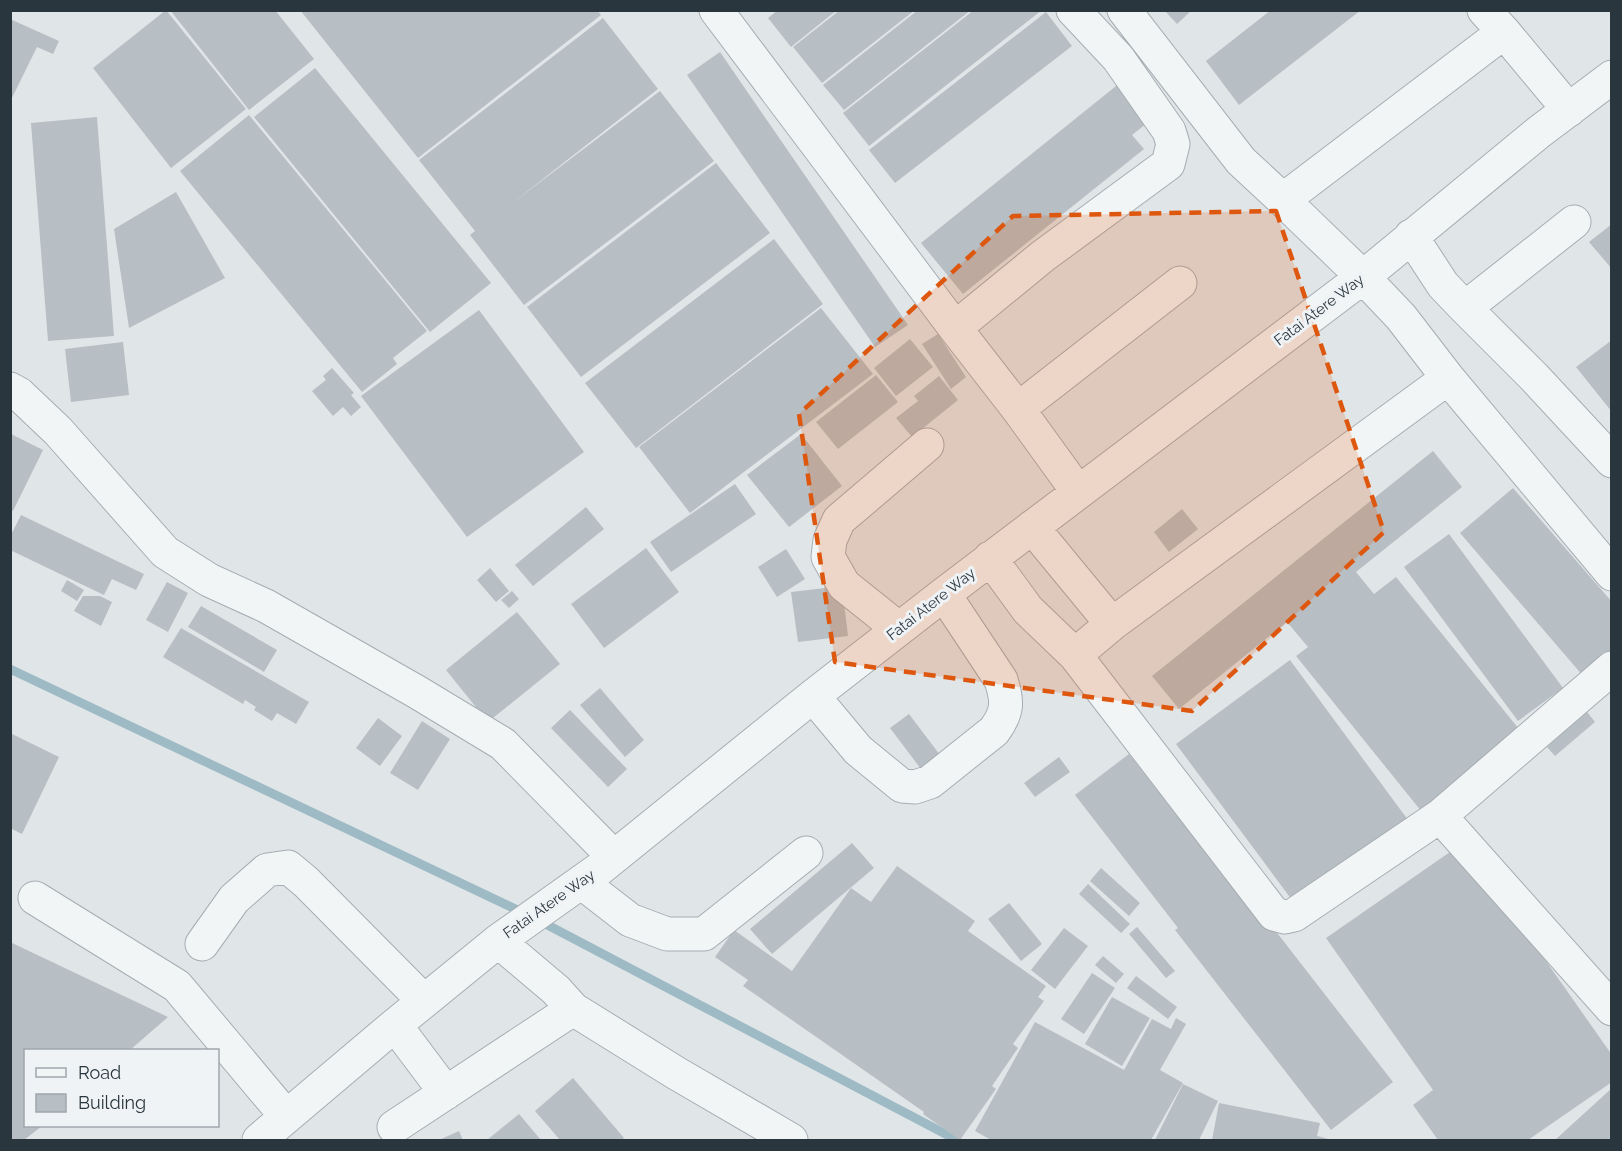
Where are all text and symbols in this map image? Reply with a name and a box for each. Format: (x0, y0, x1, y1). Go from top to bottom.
street label: Fatai Atere Way (1271, 270, 1367, 350)
street label: Fatai Atere Way (883, 564, 979, 644)
street label: Fatai Atere Way (500, 866, 598, 942)
legend (24, 1049, 219, 1127)
text: Road (78, 1062, 121, 1083)
text: Building (78, 1092, 146, 1113)

